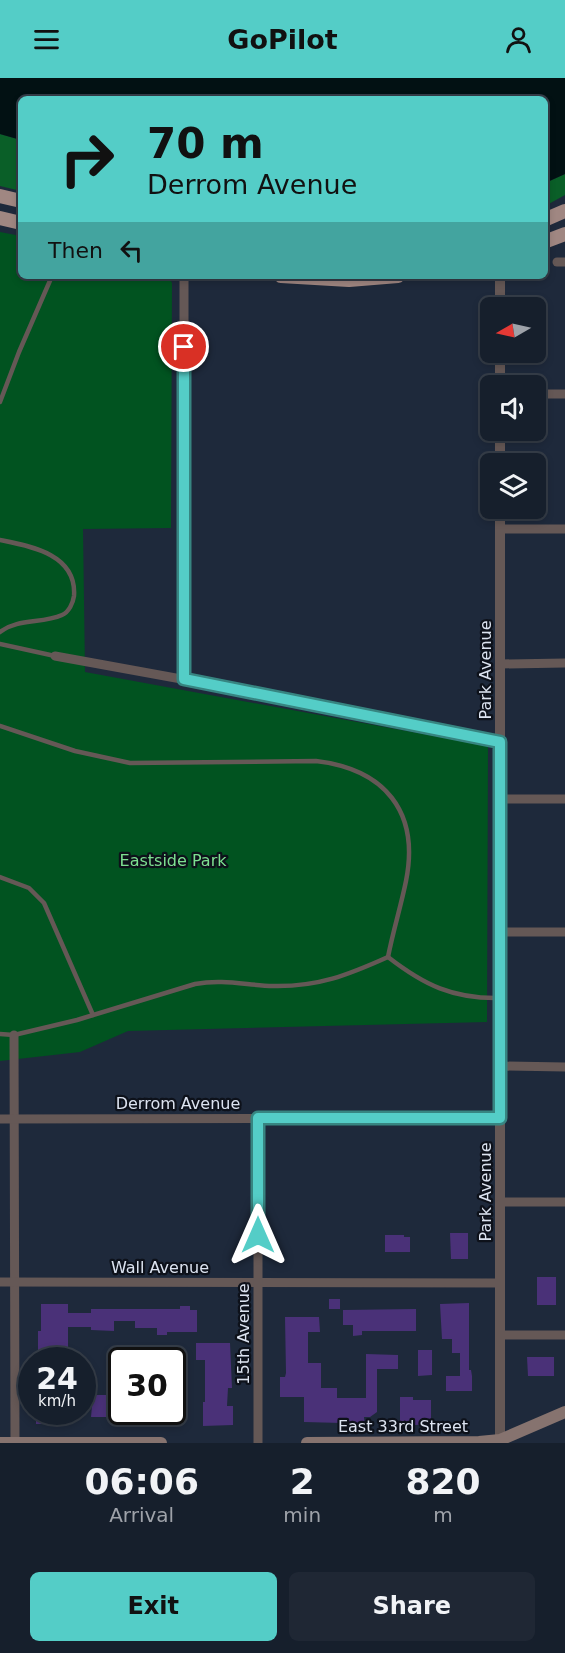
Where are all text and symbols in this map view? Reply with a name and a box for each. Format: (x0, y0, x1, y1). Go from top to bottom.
icon: menu (30, 23, 63, 56)
icon: person (502, 23, 535, 56)
text: GoPilot (227, 24, 338, 55)
text: 70 m (147, 119, 264, 168)
icon: right (48, 120, 126, 198)
text: Derrom Avenue (147, 169, 357, 200)
icon: left (115, 234, 148, 267)
text: Then (48, 238, 103, 263)
north arrow (480, 297, 546, 363)
map controls (480, 297, 546, 519)
pin (158, 321, 209, 372)
icon: arrive (167, 330, 200, 363)
button: sound (480, 375, 546, 441)
button: layers (480, 453, 546, 519)
street label: Park Avenue (476, 620, 495, 720)
park label: Eastside Park (120, 851, 227, 870)
street label: Derrom Avenue (116, 1094, 240, 1113)
street label: Park Avenue (476, 1142, 495, 1242)
position arrow (226, 1203, 290, 1267)
street label: Wall Avenue (111, 1258, 209, 1277)
street label: 15th Avenue (234, 1283, 253, 1385)
speed limit sign: 30 (108, 1347, 186, 1425)
text: 24 (36, 1361, 78, 1396)
text: km/h (38, 1392, 76, 1410)
street label: East 33rd Street (338, 1417, 468, 1436)
text: 06:06 (84, 1461, 199, 1502)
text: 2 (290, 1461, 315, 1502)
text: 820 (405, 1461, 481, 1502)
text: Arrival (109, 1503, 174, 1527)
text: min (283, 1503, 321, 1527)
text: m (433, 1503, 453, 1527)
button: Exit (30, 1572, 277, 1641)
button: Share (289, 1572, 535, 1641)

